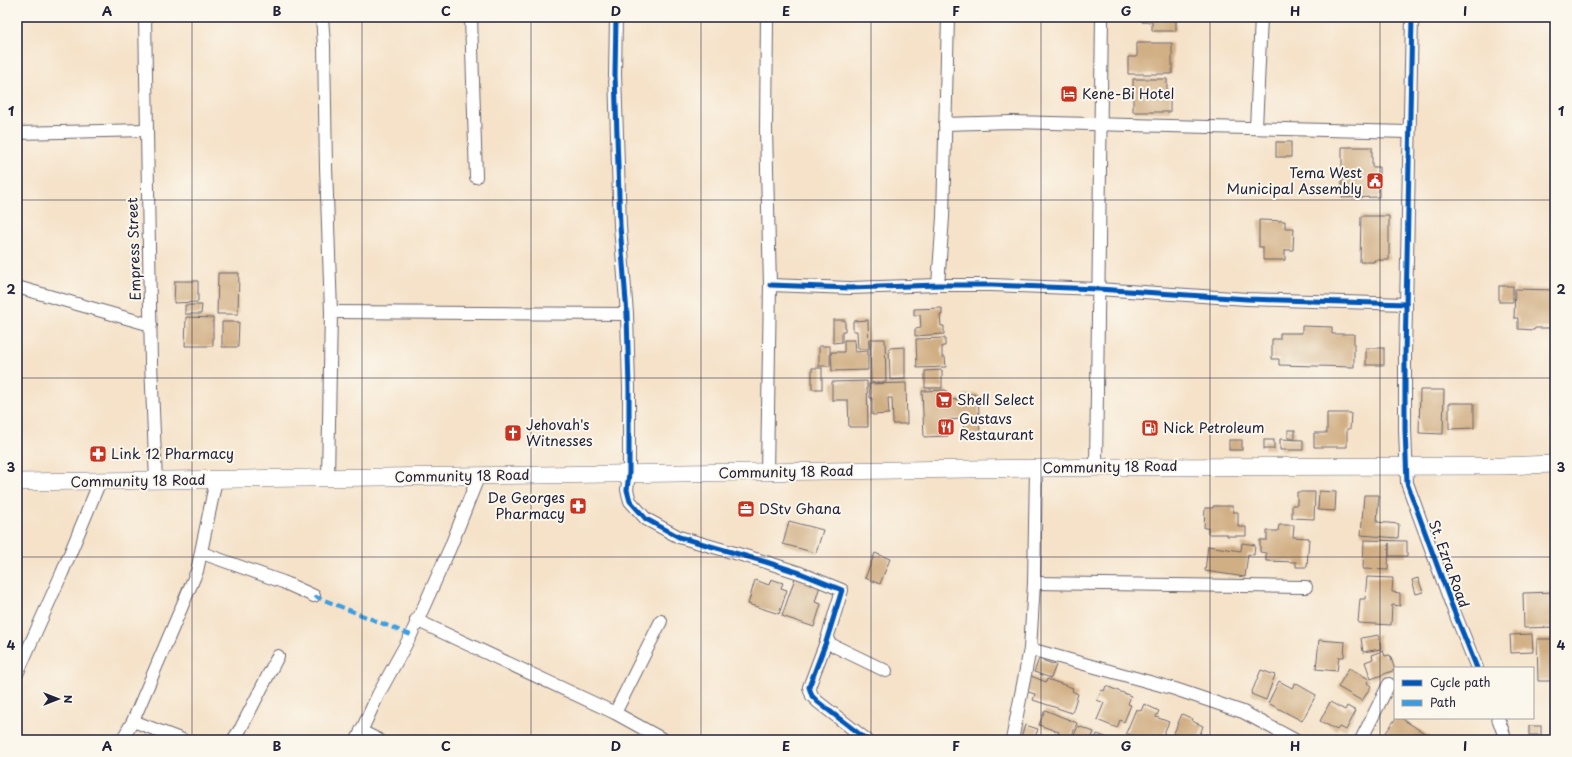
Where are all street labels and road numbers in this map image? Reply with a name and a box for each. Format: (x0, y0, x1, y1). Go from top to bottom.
street label: Empress Street (121, 197, 146, 301)
street label: Community 18 Road (1042, 455, 1178, 478)
street label: Community 18 Road (718, 460, 854, 483)
street label: Community 18 Road (394, 464, 530, 487)
street label: Community 18 Road (70, 469, 206, 492)
street label: St. Ezra Road (1424, 517, 1475, 611)

